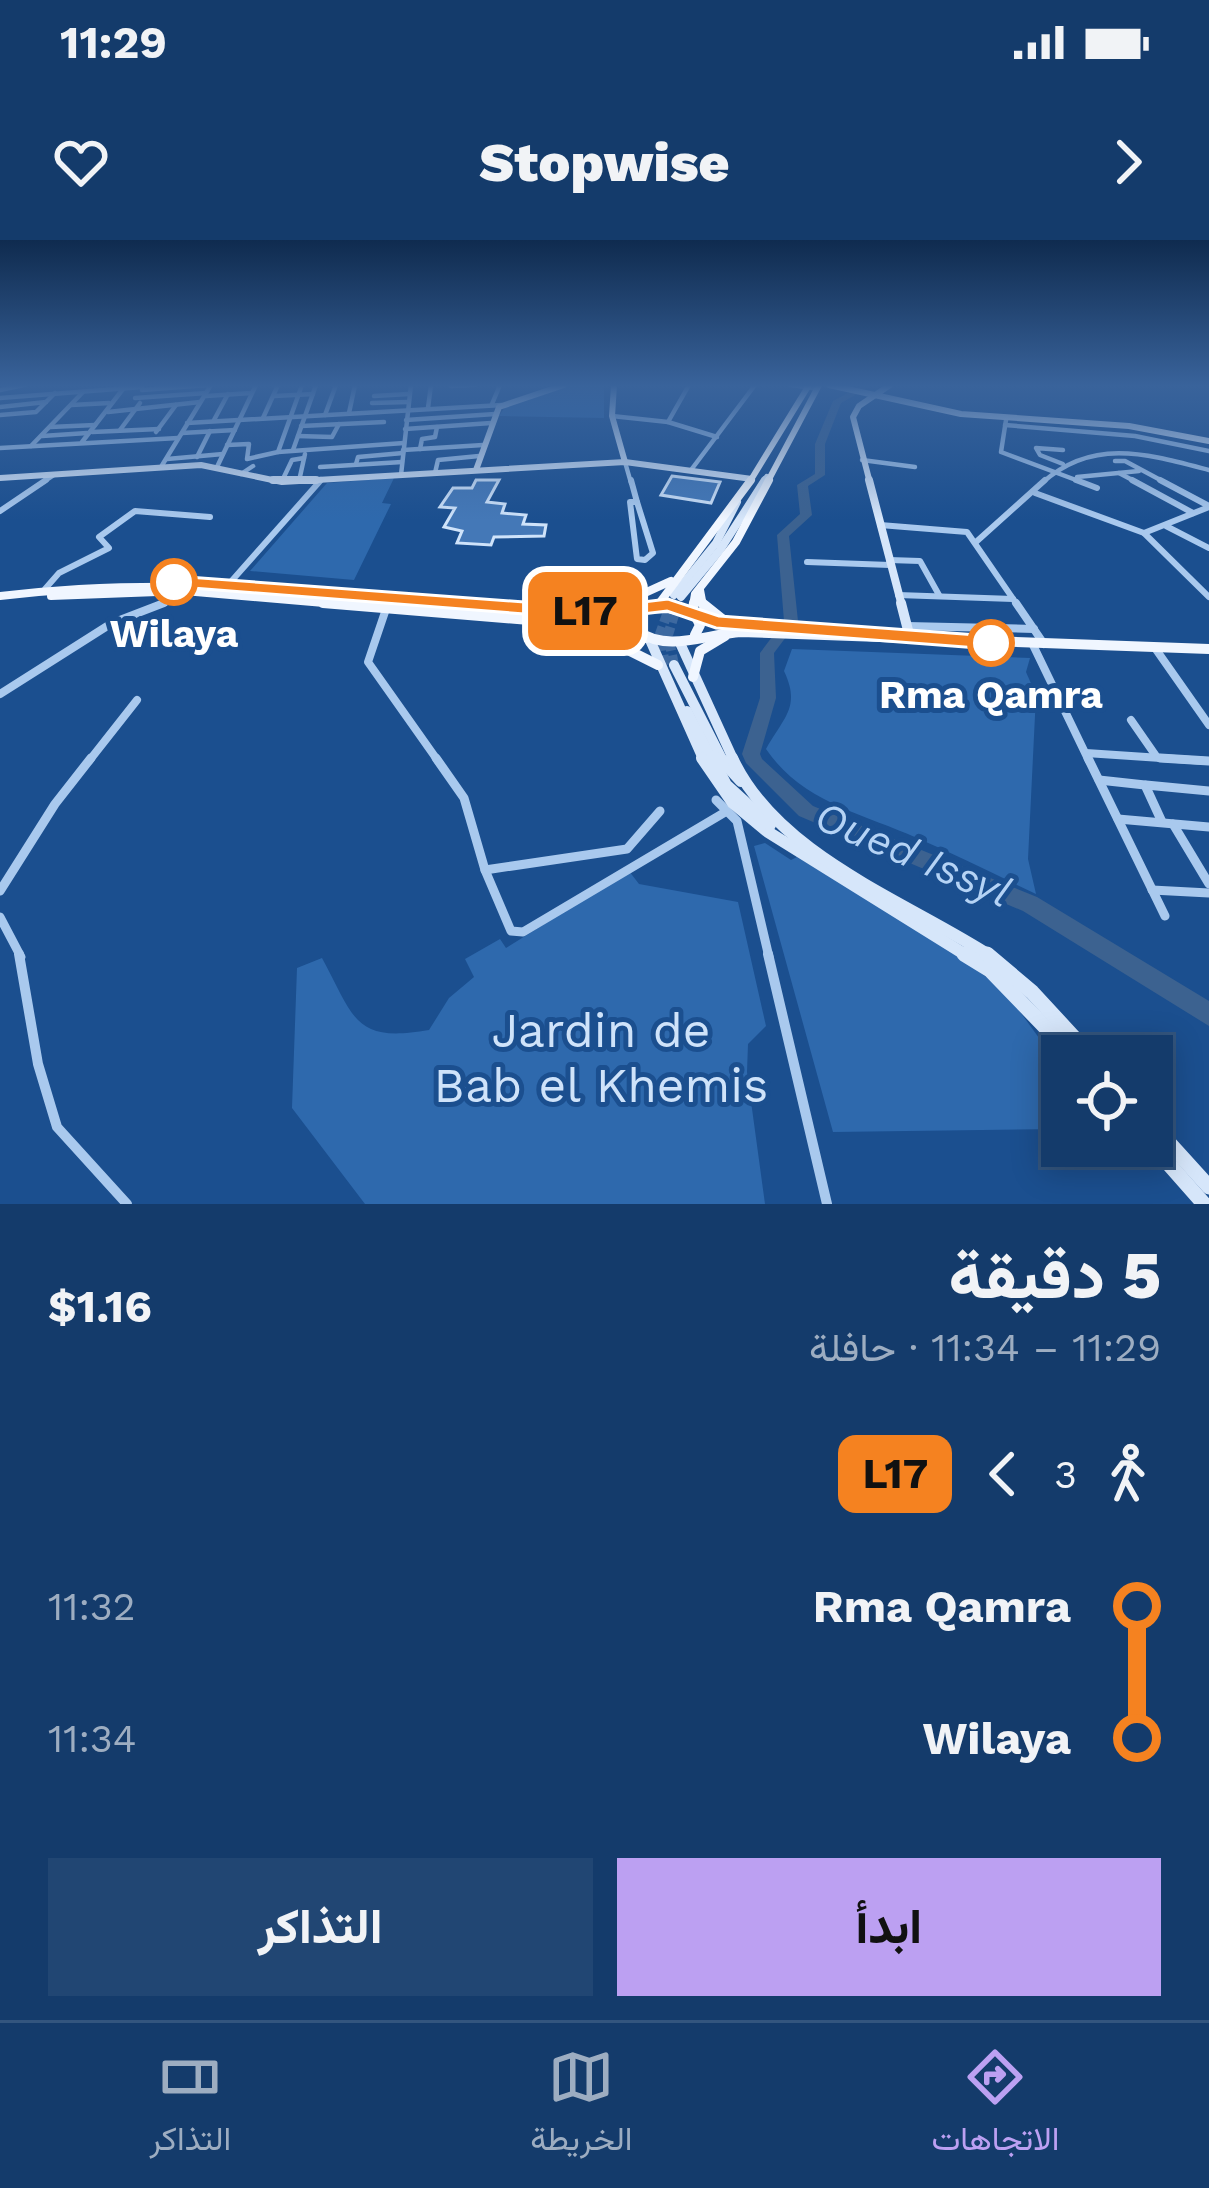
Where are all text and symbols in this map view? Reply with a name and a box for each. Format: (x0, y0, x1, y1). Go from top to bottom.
text: 11:29 (60, 16, 167, 69)
icon: heart (48, 129, 114, 195)
icon: forward (1095, 129, 1161, 195)
text: Stopwise (479, 131, 730, 194)
marker: Wilaya (152, 560, 196, 604)
line badge: L17 (516, 572, 654, 650)
text: L17 (552, 586, 618, 635)
place label: Wilaya (110, 611, 239, 656)
marker: Rma Qamra (969, 621, 1013, 665)
place label: Rma Qamra (879, 672, 1103, 717)
water label: Oued Issyl (808, 791, 1018, 917)
park label: Jardin de Bab el Khemis (434, 1002, 768, 1114)
map controls (1041, 1035, 1173, 1167)
button: locate (1041, 1035, 1173, 1167)
text: 5 دقيقة (949, 1237, 1161, 1314)
text: $1.16 (48, 1280, 152, 1333)
text: 11:29 – 11:34 · حافلة (809, 1325, 1161, 1370)
icon: back (970, 1441, 1036, 1507)
icon: walk (1095, 1441, 1161, 1507)
text: L17 (862, 1449, 928, 1498)
text: 3 (1054, 1452, 1077, 1497)
text: Rma Qamra (813, 1580, 1071, 1633)
text: 11:32 (48, 1584, 135, 1629)
text: Wilaya (922, 1712, 1071, 1765)
text: 11:34 (48, 1716, 137, 1761)
button: التذاكر (48, 1858, 593, 1996)
button: ابدأ (617, 1858, 1161, 1996)
tab: التذاكر (150, 2044, 231, 2168)
tab: الخريطة (530, 2044, 632, 2168)
tab: الاتجاهات (931, 2044, 1059, 2168)

